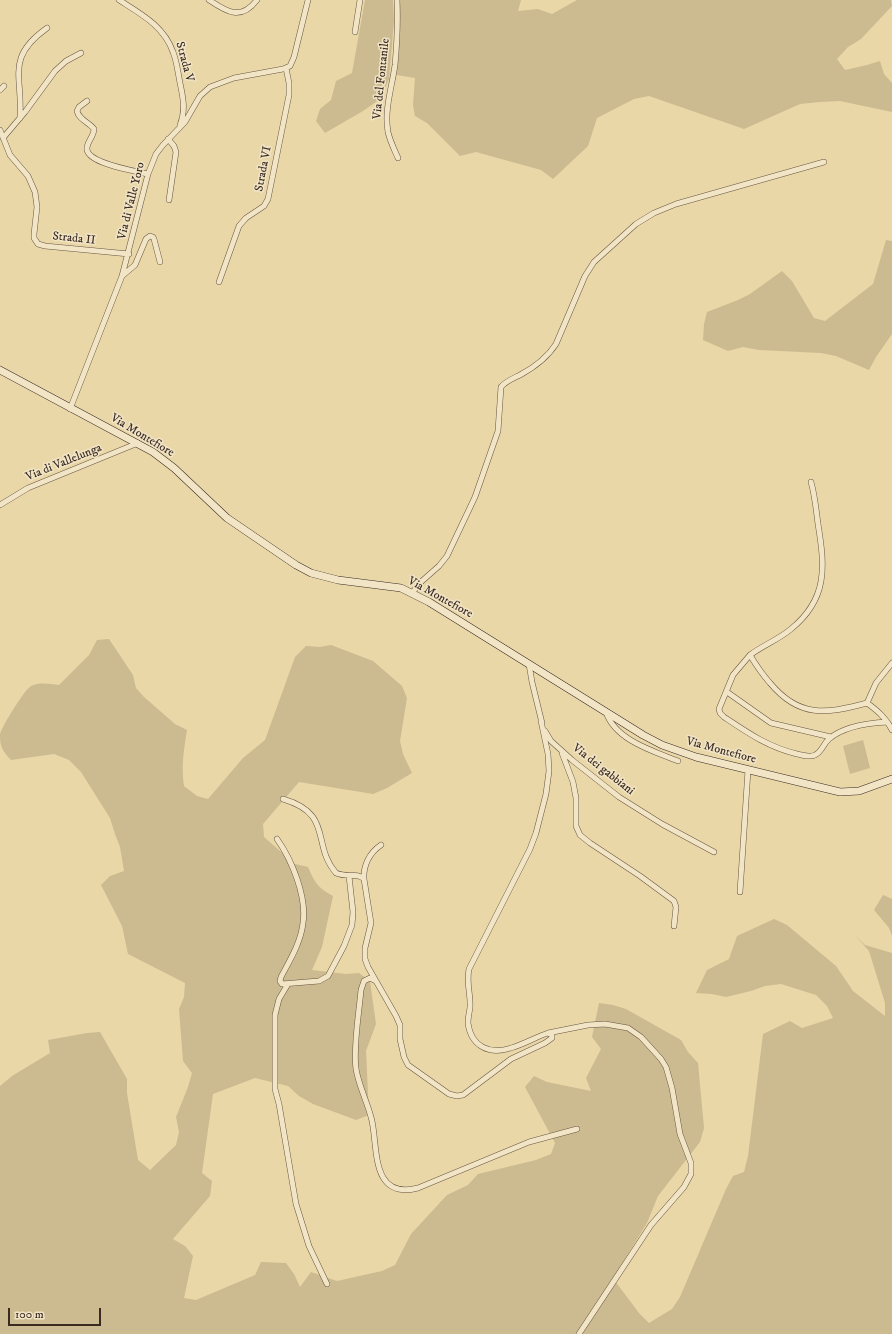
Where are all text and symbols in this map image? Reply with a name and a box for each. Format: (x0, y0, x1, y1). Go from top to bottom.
street label: Via del Fontanile (371, 38, 393, 120)
street label: Strada V (172, 40, 196, 84)
street label: Strada VI (253, 145, 275, 193)
street label: Via di Valle Yoro (115, 161, 149, 241)
street label: Strada II (52, 230, 96, 248)
street label: Via Montefiore (107, 411, 177, 461)
street label: Via di Vallelunga (24, 441, 104, 485)
street label: Via Montefiore (405, 574, 475, 622)
street label: Via Montefiore (684, 735, 758, 767)
street label: Via dei gabbiani (569, 741, 637, 799)
scale bar (10, 1300, 103, 1326)
text: 100 m (15, 1307, 44, 1322)

